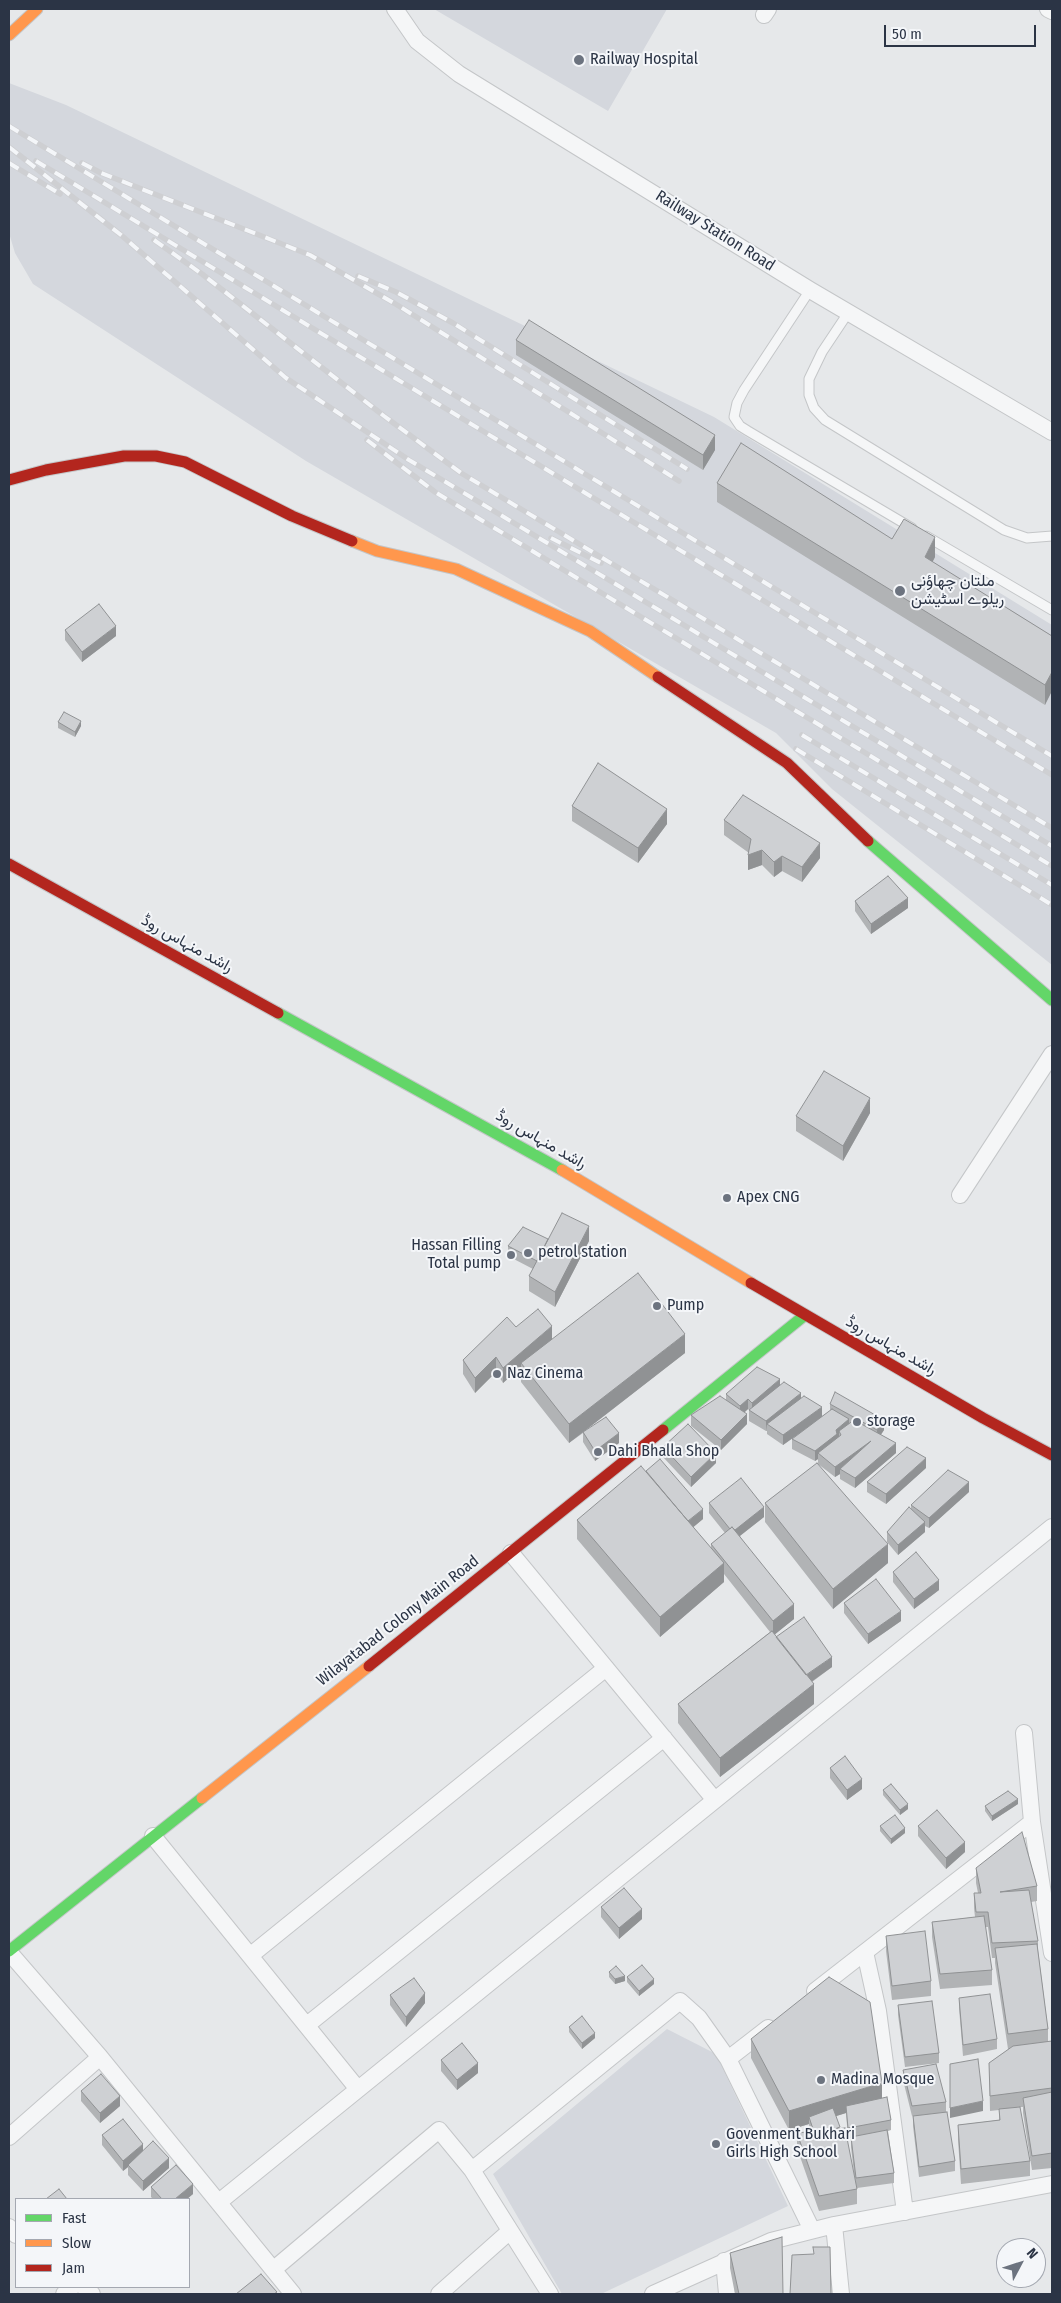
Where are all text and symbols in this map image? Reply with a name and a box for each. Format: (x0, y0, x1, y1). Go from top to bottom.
scale bar (886, 15, 1038, 47)
text: 50 m (892, 25, 922, 43)
place label: Railway Hospital (590, 50, 698, 70)
marker: Railway Hospital (572, 53, 586, 67)
street label: Railway Station Road (652, 186, 778, 276)
place label: ملتان چھاؤنی ریلوے اسٹیشن (911, 572, 1004, 610)
marker: ملتان چھاؤنی ریلوے اسٹیشن (893, 584, 907, 598)
street label: راشد منہاس روڈ (138, 911, 236, 977)
street label: راشد منہاس روڈ (492, 1106, 590, 1174)
place label: Apex CNG (737, 1188, 799, 1208)
marker: Apex CNG (721, 1192, 733, 1204)
place label: Hassan Filling Total pump (411, 1236, 501, 1274)
place label: petrol station (538, 1243, 627, 1263)
marker: petrol station (522, 1247, 534, 1259)
marker: Hassan Filling Total pump (505, 1249, 517, 1261)
place label: Pump (667, 1296, 704, 1316)
marker: Pump (651, 1300, 663, 1312)
street label: راشد منہاس روڈ (842, 1312, 940, 1380)
place label: Naz Cinema (507, 1364, 583, 1384)
marker: Naz Cinema (491, 1368, 503, 1380)
place label: storage (867, 1412, 915, 1432)
marker: storage (851, 1416, 863, 1428)
place label: Dahi Bhalla Shop (608, 1442, 719, 1462)
marker: Dahi Bhalla Shop (592, 1446, 604, 1458)
street label: Wilayatabad Colony Main Road (313, 1552, 483, 1690)
place label: Madina Mosque (831, 2070, 934, 2090)
marker: Madina Mosque (815, 2074, 827, 2086)
place label: Govenment Bukhari Girls High School (726, 2125, 855, 2163)
marker: Govenment Bukhari Girls High School (710, 2138, 722, 2150)
legend (15, 2198, 190, 2288)
text: Fast (62, 2209, 86, 2227)
text: Slow (62, 2234, 91, 2252)
north arrow (996, 2238, 1046, 2288)
text: N (1023, 2245, 1041, 2262)
text: Jam (62, 2259, 85, 2277)

